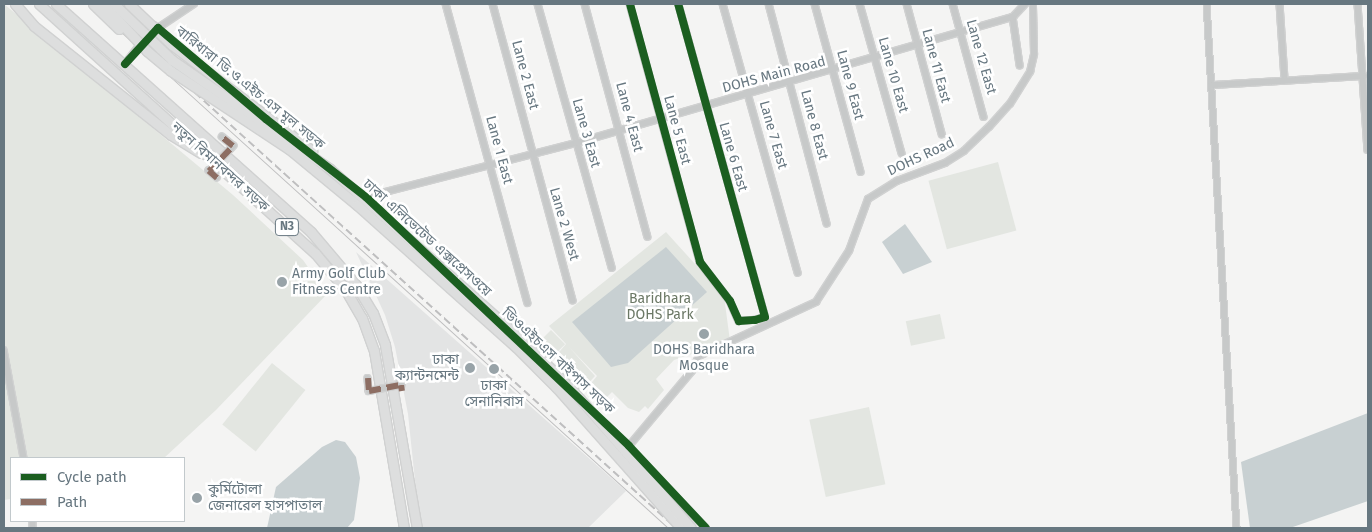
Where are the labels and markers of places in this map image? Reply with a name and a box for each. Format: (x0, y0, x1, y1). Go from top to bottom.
place label: Army Golf Club Fitness Centre (292, 266, 386, 298)
marker: Army Golf Club Fitness Centre (276, 276, 288, 288)
marker: DOHS Baridhara Mosque (698, 328, 710, 340)
place label: DOHS Baridhara Mosque (653, 342, 755, 374)
place label: ঢাকা ক্যান্টনমেন্ট (395, 352, 459, 384)
marker: ঢাকা ক্যান্টনমেন্ট (463, 361, 477, 375)
marker: ঢাকা সেনানিবাস (487, 362, 501, 376)
place label: ঢাকা সেনানিবাস (465, 378, 523, 411)
place label: কুর্মিটোলা জেনারেল হাসপাতাল (208, 482, 322, 514)
marker: কুর্মিটোলা জেনারেল হাসপাতাল (190, 491, 204, 505)

